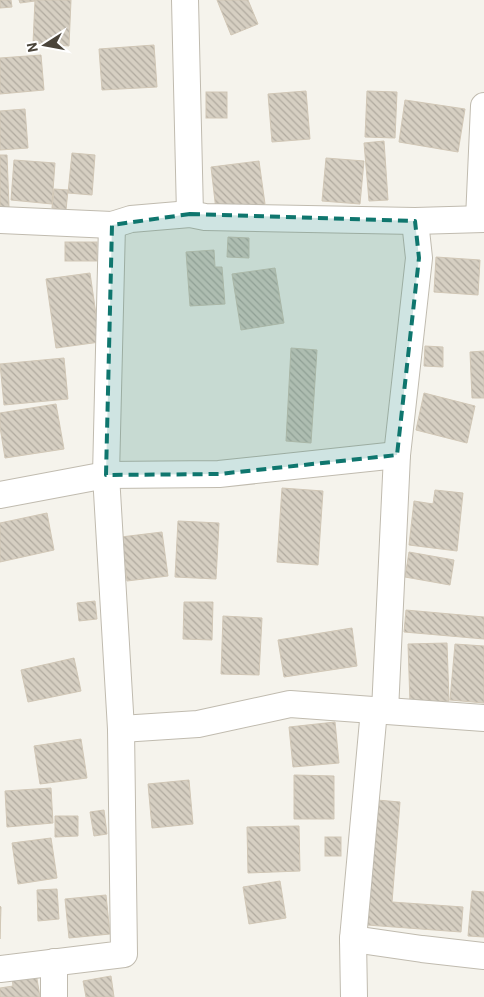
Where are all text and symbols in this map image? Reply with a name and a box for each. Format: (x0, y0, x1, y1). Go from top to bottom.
north arrow (20, 20, 70, 70)
text: N (23, 41, 41, 54)

